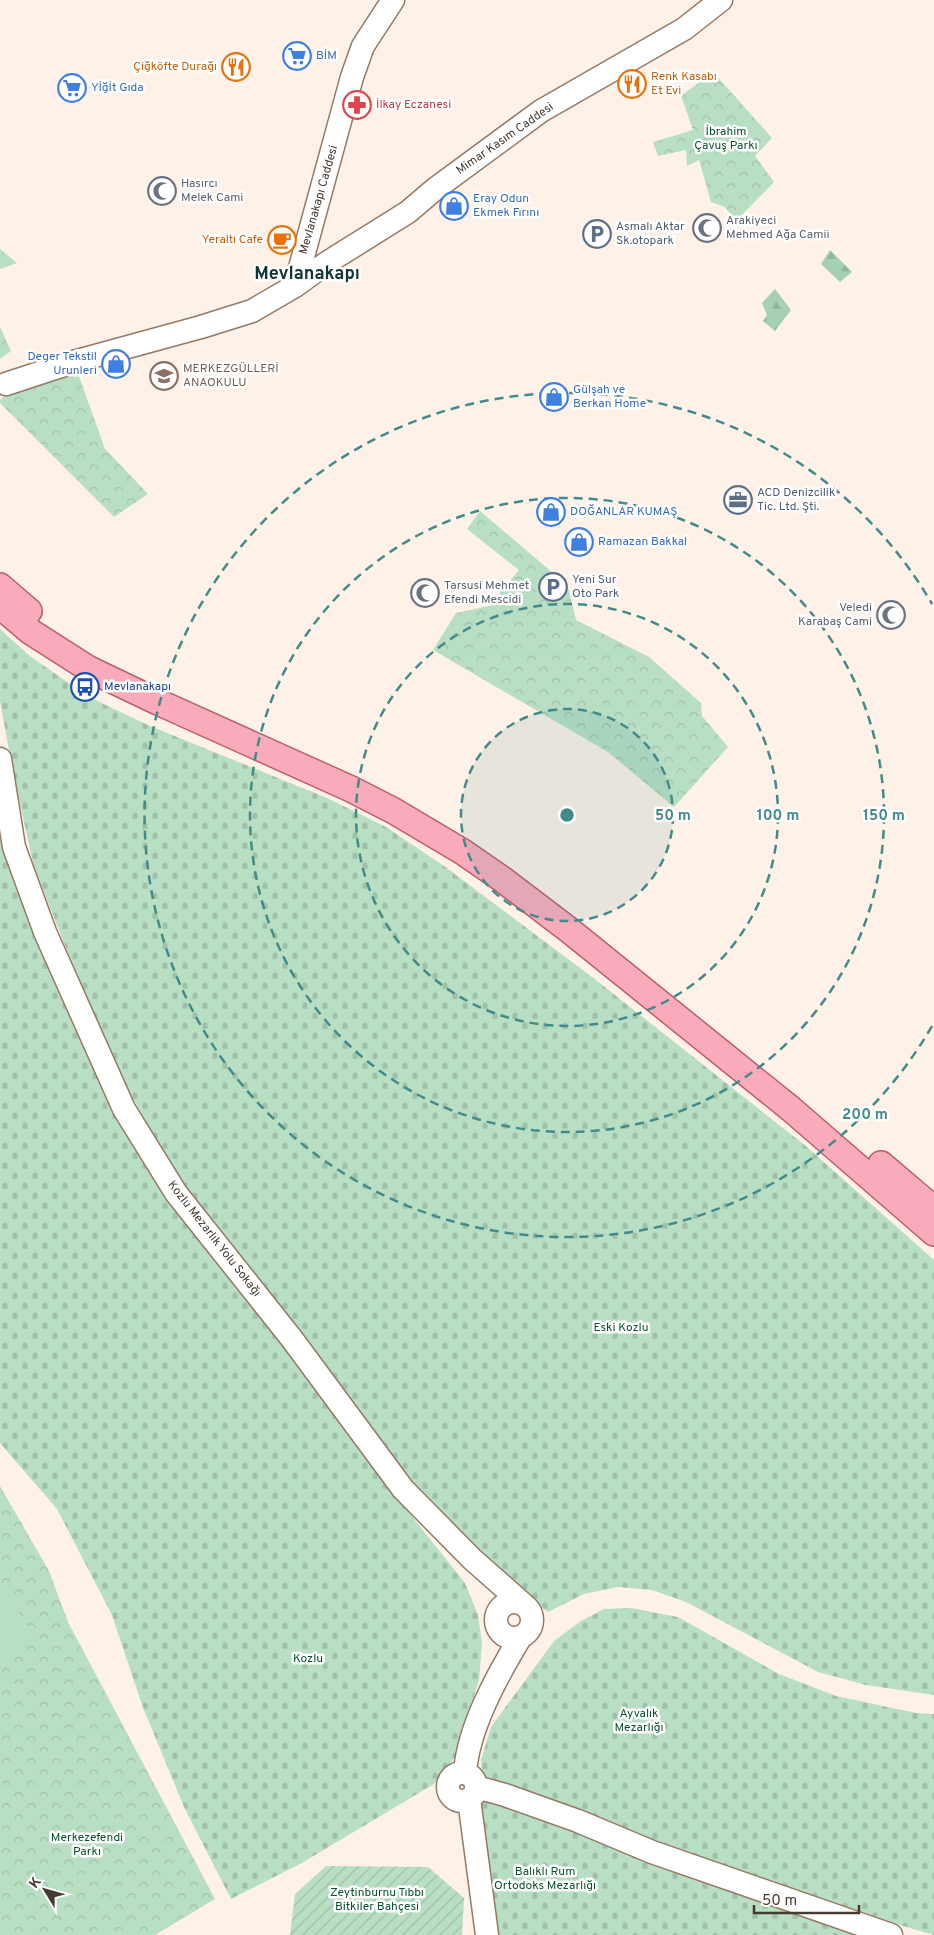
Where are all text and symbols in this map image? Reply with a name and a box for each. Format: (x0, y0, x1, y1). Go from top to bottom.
supermarket icon: BİM (282, 41, 312, 71)
place label: BİM (316, 48, 337, 64)
restaurant icon: Çiğköfte Durağı (221, 52, 251, 82)
place label: Çiğköfte Durağı (133, 59, 217, 75)
restaurant icon: Renk Kasabı Et Evi (617, 69, 647, 99)
place label: Renk Kasabı Et Evi (651, 69, 717, 99)
supermarket icon: Yİğİt Gıda (57, 73, 87, 103)
place label: Yİğİt Gıda (91, 80, 144, 96)
pharmacy icon: İlkay Eczanesi (342, 90, 372, 120)
place label: İlkay Eczanesi (376, 97, 451, 113)
street label: Mimar Kasım Caddesi (453, 99, 557, 179)
park label: İbrahim Çavuş Parkı (694, 124, 758, 154)
street label: Mevlanakapı Caddesi (296, 144, 342, 256)
mosque icon: Hasırcı Melek Cami (147, 176, 177, 206)
place label: Hasırcı Melek Cami (181, 176, 243, 206)
shop icon: Eray Odun Ekmek Fırını (439, 191, 469, 221)
place label: Eray Odun Ekmek Fırını (473, 191, 539, 221)
mosque icon: Arakiyeci Mehmed Ağa Camii (692, 213, 722, 243)
place label: Arakiyeci Mehmed Ağa Camii (726, 213, 830, 243)
parking icon: Asmalı Aktar Sk.otopark (582, 219, 612, 249)
place label: Asmalı Aktar Sk.otopark (616, 219, 685, 249)
cafe icon: Yeraltı Cafe (267, 225, 297, 255)
place label: Yeraltı Cafe (202, 232, 263, 248)
district label: Mevlanakapı (254, 263, 360, 286)
place label: Deger Tekstil Urunleri (27, 349, 97, 379)
shop icon: Deger Tekstil Urunleri (101, 349, 131, 379)
school or university icon: MERKEZGÜLLERİ ANAOKULU (149, 361, 179, 391)
place label: MERKEZGÜLLERİ ANAOKULU (183, 361, 279, 391)
shop icon: Gülşah ve Berkan Home (539, 382, 569, 412)
place label: Gülşah ve Berkan Home (573, 382, 646, 412)
office icon: ACD Denizcilik Tic. Ltd. Şti. (723, 485, 753, 515)
place label: ACD Denizcilik Tic. Ltd. Şti. (757, 485, 835, 515)
shop icon: DOĞANLAR KUMAŞ (536, 497, 566, 527)
place label: DOĞANLAR KUMAŞ (570, 504, 677, 520)
shop icon: Ramazan Bakkal (564, 527, 594, 557)
place label: Ramazan Bakkal (598, 534, 687, 550)
parking icon: Yeni Sur Oto Park (538, 572, 568, 602)
place label: Yeni Sur Oto Park (572, 572, 619, 602)
mosque icon: Tarsusi Mehmet Efendi Mescidi (410, 578, 440, 608)
place label: Tarsusi Mehmet Efendi Mescidi (444, 578, 529, 608)
place label: Veledi Karabaş Cami (798, 600, 872, 630)
mosque icon: Veledi Karabaş Cami (876, 600, 906, 630)
bus stop icon: Mevlanakapı (70, 672, 100, 702)
place label: Mevlanakapı (104, 679, 171, 695)
centre of rings (558, 806, 576, 824)
text: 50 m (655, 807, 691, 826)
text: 100 m (757, 807, 799, 826)
text: 150 m (863, 807, 905, 826)
text: 200 m (842, 1106, 888, 1125)
street label: Kozlu Mezarlık Yolu Sokağı (164, 1178, 264, 1300)
park label: Eski Kozlu (594, 1320, 649, 1336)
park label: Kozlu (293, 1651, 323, 1667)
park label: Ayvalık Mezarlığı (614, 1706, 664, 1736)
park label: Merkezefendi Parkı (51, 1830, 123, 1860)
park label: Balıklı Rum Ortodoks Mezarlığı (494, 1864, 596, 1894)
north arrow (20, 1865, 70, 1915)
text: K (26, 1874, 46, 1892)
scale bar (754, 1882, 859, 1914)
park label: Zeytinburnu Tıbbı Bitkiler Bahçesi (330, 1885, 424, 1915)
text: 50 m (762, 1892, 797, 1911)

